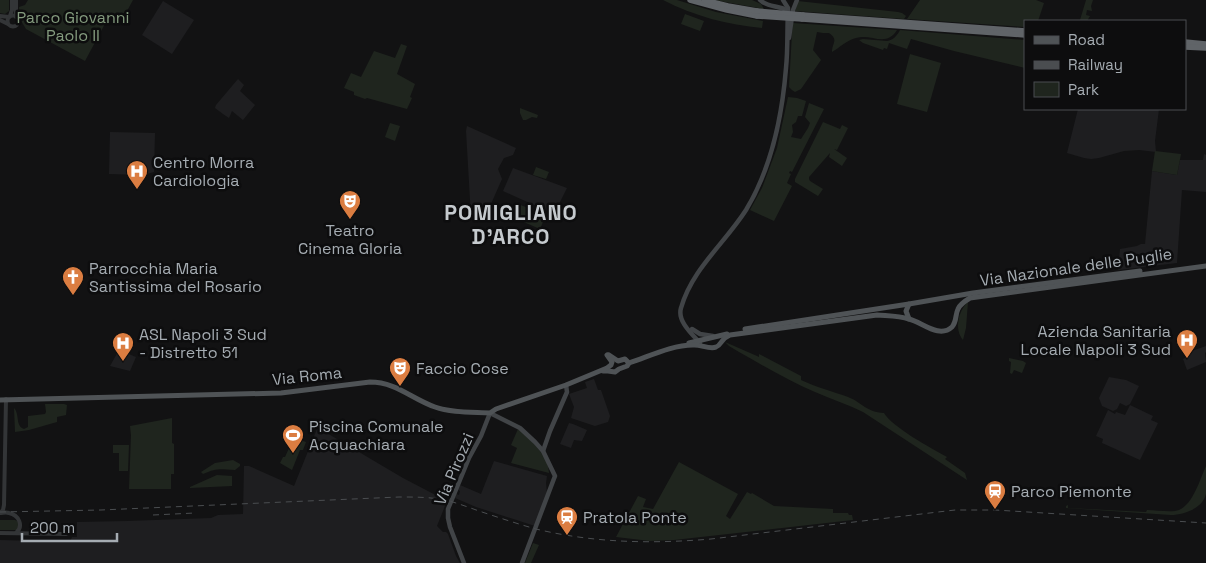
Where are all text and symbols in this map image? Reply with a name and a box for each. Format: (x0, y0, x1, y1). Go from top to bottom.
park label: Parco Giovanni Paolo II (16, 7, 130, 46)
legend (1024, 20, 1186, 110)
text: Road (1068, 30, 1105, 49)
text: Railway (1068, 55, 1123, 74)
text: Park (1068, 80, 1099, 99)
place label: Centro Morra Cardiologia (153, 152, 254, 191)
hospital icon: Centro Morra Cardiologia (125, 159, 149, 190)
theatre icon: Teatro Cinema Gloria (338, 189, 362, 220)
district label: POMIGLIANO D'ARCO (444, 199, 578, 250)
place label: Teatro Cinema Gloria (298, 220, 402, 259)
street label: Via Nazionale delle Puglie (979, 243, 1173, 291)
place label: Parrocchia Maria Santissima del Rosario (89, 258, 262, 297)
church icon: Parrocchia Maria Santissima del Rosario (61, 265, 85, 296)
place label: Azienda Sanitaria Locale Napoli 3 Sud (1021, 321, 1171, 360)
place label: ASL Napoli 3 Sud - Distretto 51 (139, 324, 267, 363)
hospital icon: Azienda Sanitaria Locale Napoli 3 Sud (1175, 328, 1199, 359)
hospital icon: ASL Napoli 3 Sud - Distretto 51 (111, 331, 135, 362)
theatre icon: Faccio Cose (388, 356, 412, 387)
place label: Faccio Cose (416, 358, 509, 379)
street label: Via Roma (271, 362, 343, 390)
place label: Piscina Comunale Acquachiara (309, 416, 444, 455)
sports icon: Piscina Comunale Acquachiara (281, 423, 305, 454)
street label: Via Pirozzi (429, 430, 479, 508)
station icon: Parco Piemonte (983, 479, 1007, 510)
place label: Parco Piemonte (1011, 481, 1132, 502)
station icon: Pratola Ponte (555, 505, 579, 536)
place label: Pratola Ponte (583, 507, 687, 528)
scale bar (22, 510, 118, 542)
text: 200 m (30, 518, 75, 537)

